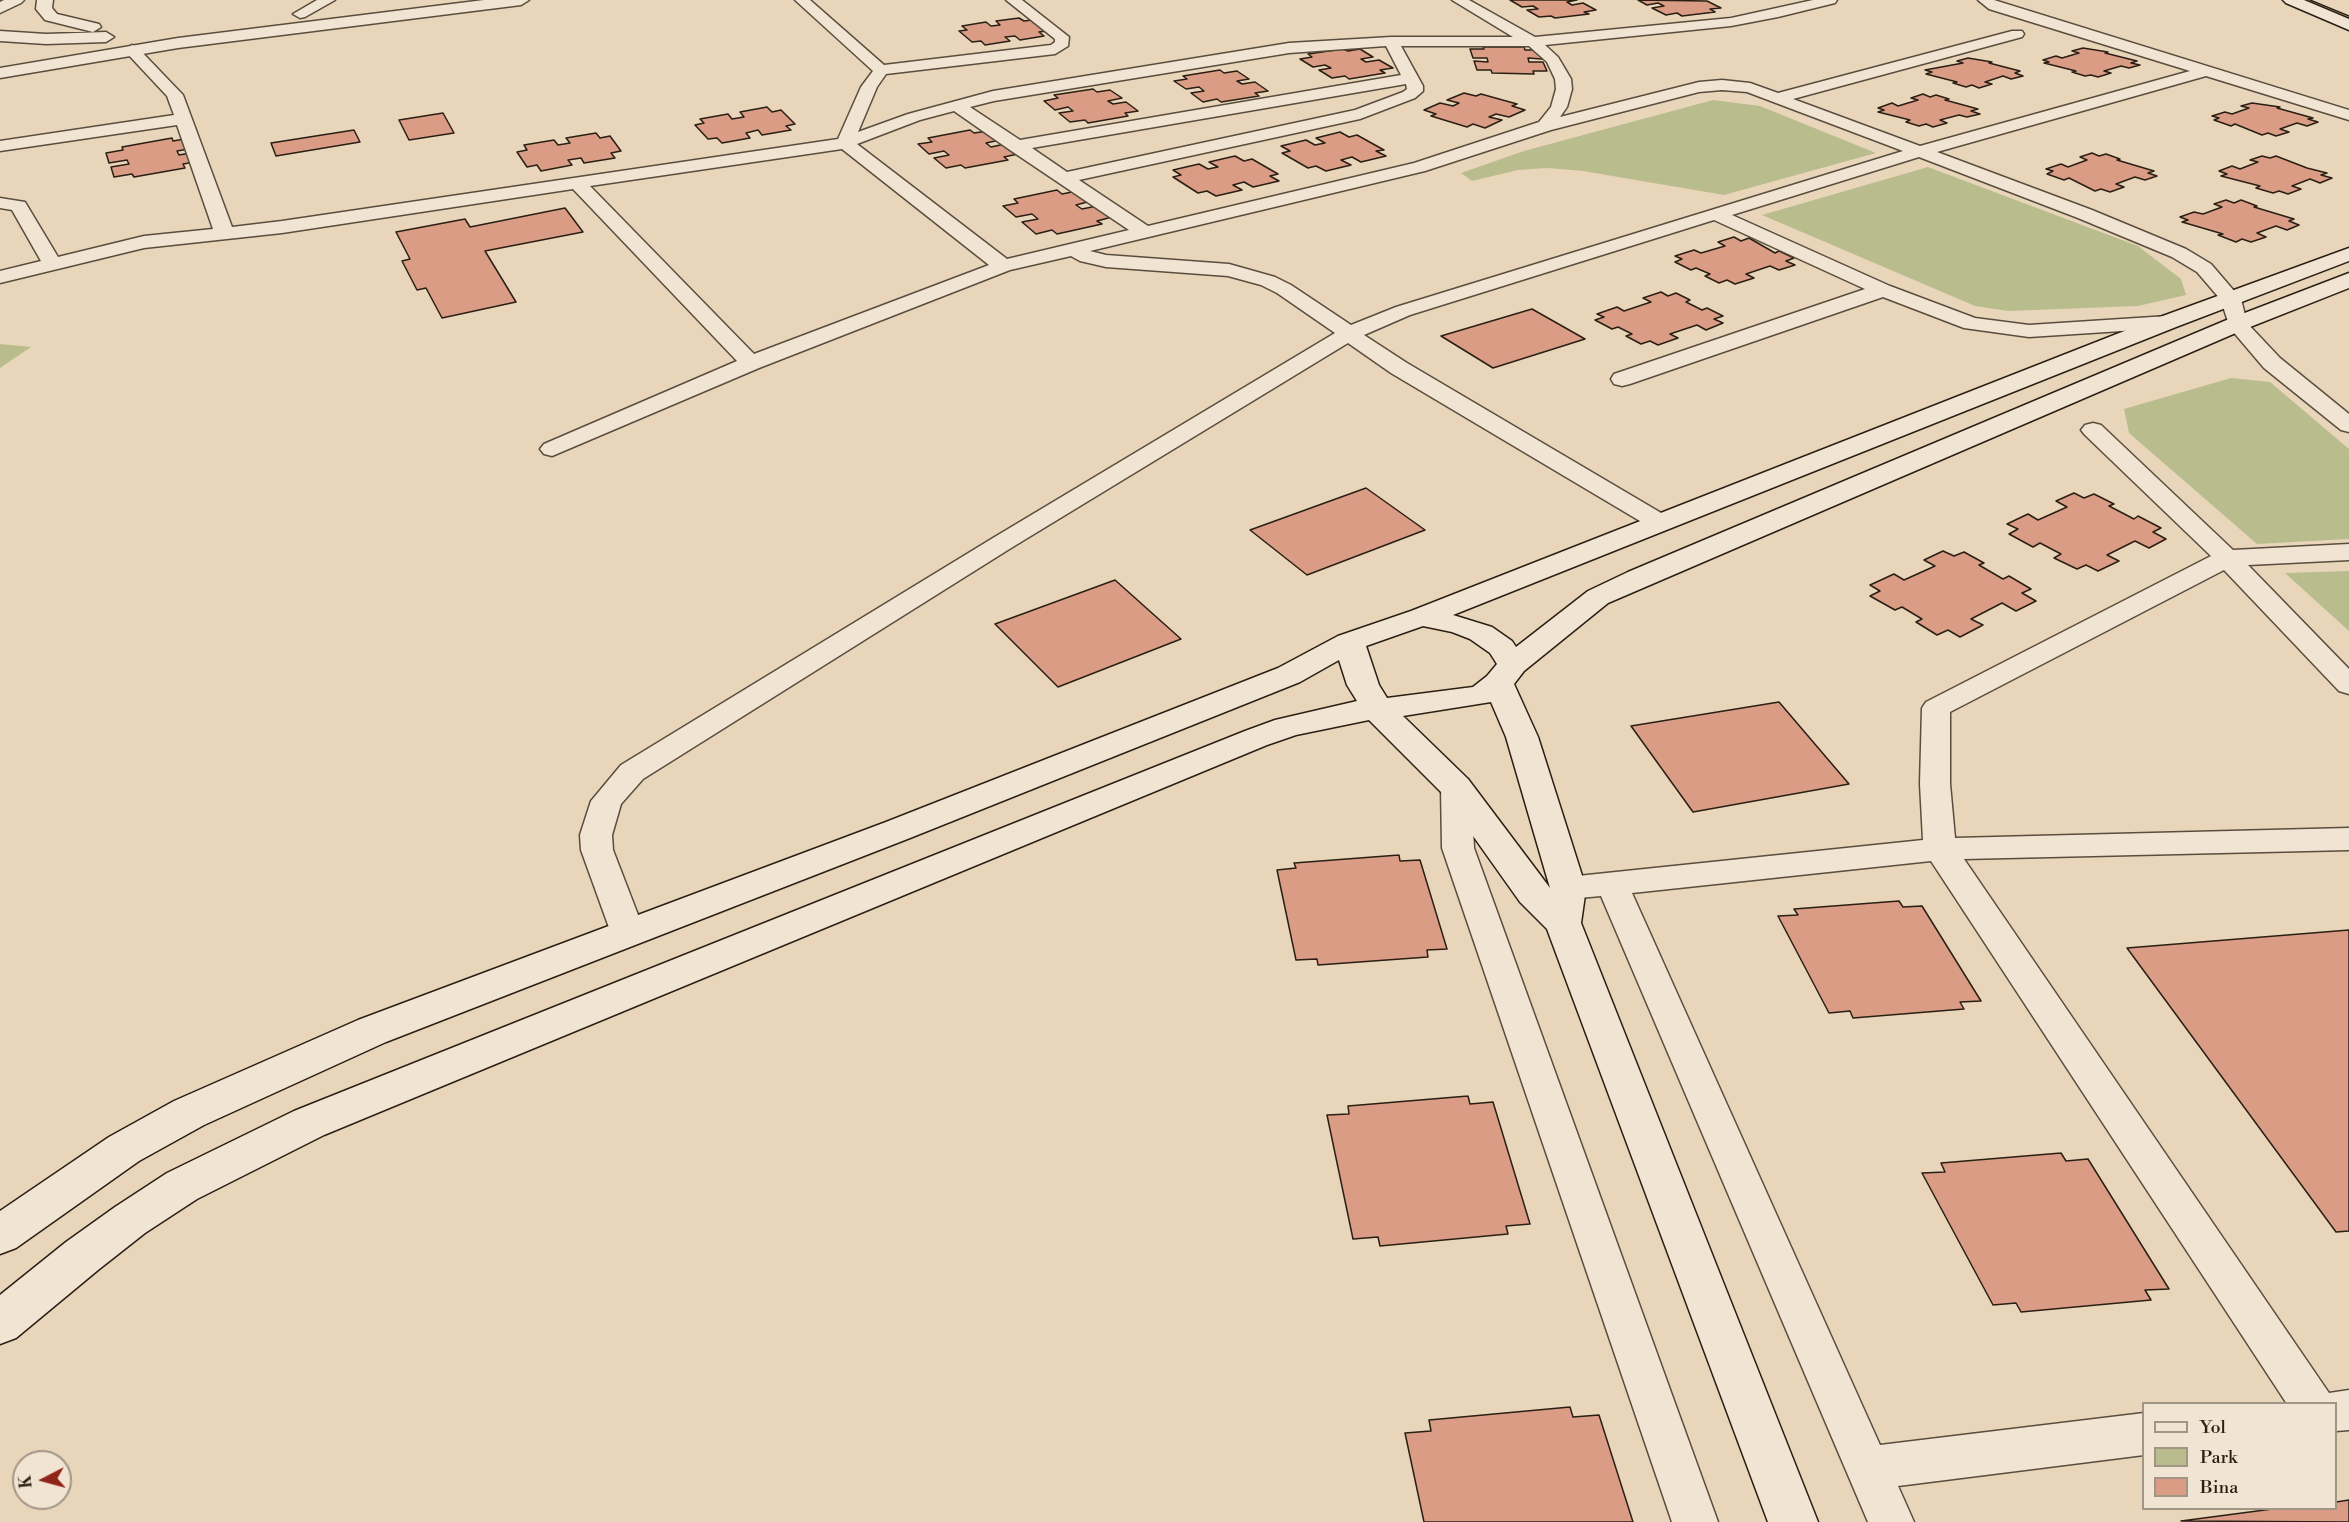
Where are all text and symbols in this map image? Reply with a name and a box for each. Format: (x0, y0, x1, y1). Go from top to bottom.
legend (2142, 1402, 2337, 1510)
text: Yol (2200, 1416, 2226, 1439)
text: Park (2200, 1446, 2237, 1469)
north arrow (12, 1450, 72, 1510)
text: K (15, 1474, 37, 1489)
text: Bina (2200, 1476, 2238, 1499)

